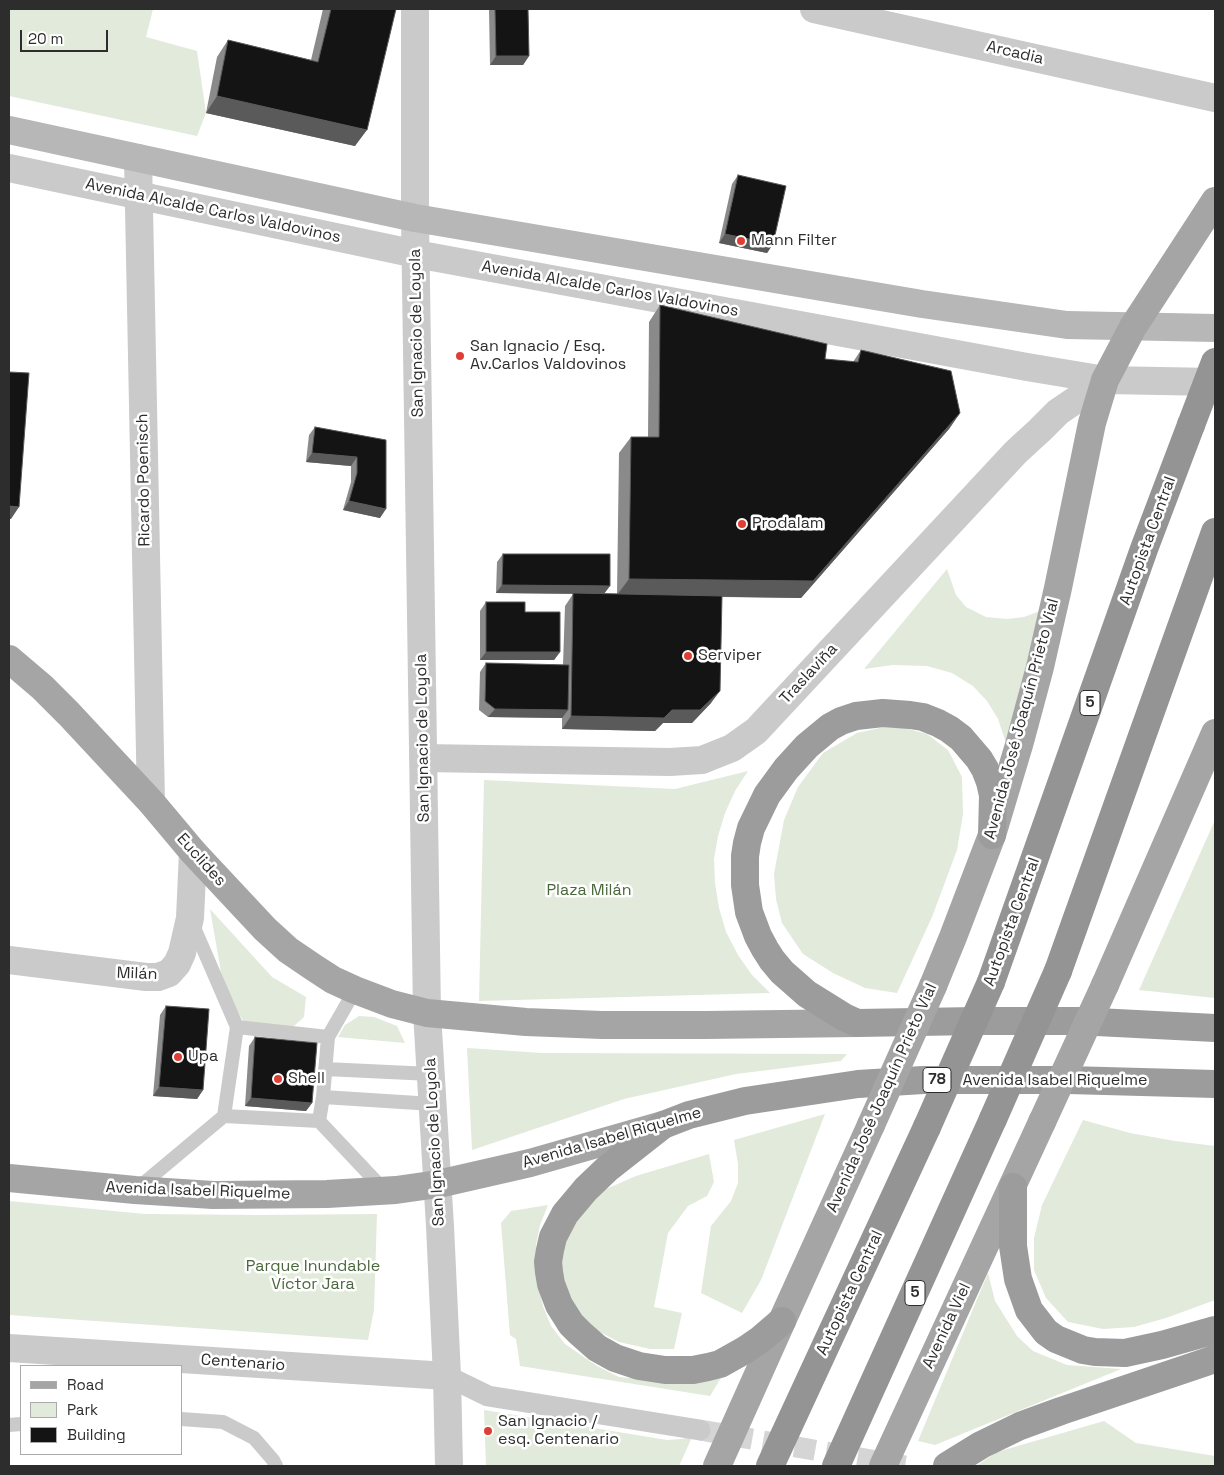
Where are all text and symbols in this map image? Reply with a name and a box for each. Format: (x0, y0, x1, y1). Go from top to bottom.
scale bar (22, 20, 110, 52)
text: 20 m (28, 29, 63, 48)
street label: Arcadia (985, 37, 1045, 69)
street label: Avenida Alcalde Carlos Valdovinos (84, 175, 342, 247)
place label: Mann Filter (751, 231, 837, 251)
marker: Mann Filter (735, 235, 747, 247)
street label: San Ignacio de Loyola (406, 249, 428, 417)
street label: Avenida Alcalde Carlos Valdovinos (480, 257, 740, 321)
place label: San Ignacio / Esq. Av.Carlos Valdovinos (470, 337, 626, 375)
marker: San Ignacio / Esq. Av.Carlos Valdovinos (454, 350, 466, 362)
street label: Ricardo Poenisch (133, 413, 155, 547)
street label: Autopista Central (1116, 474, 1180, 608)
place label: Prodalam (752, 514, 824, 534)
marker: Prodalam (736, 518, 748, 530)
street label: Avenida José Joaquín Prieto Vial (981, 596, 1063, 842)
street label: Traslaviña (776, 640, 842, 708)
place label: Serviper (698, 646, 762, 666)
marker: Serviper (682, 650, 694, 662)
street label: San Ignacio de Loyola (412, 654, 434, 822)
road number: 5 (1080, 690, 1100, 716)
street label: Euclides (172, 830, 230, 890)
street label: Autopista Central (980, 855, 1044, 989)
park label: Plaza Milán (546, 881, 632, 901)
street label: Milán (116, 964, 158, 984)
street label: Avenida José Joaquín Prieto Vial (823, 981, 941, 1215)
place label: Upa (188, 1047, 218, 1067)
marker: Upa (172, 1051, 184, 1063)
street label: San Ignacio de Loyola (421, 1057, 449, 1227)
road number: 78 (923, 1068, 951, 1092)
place label: Shell (288, 1069, 325, 1089)
street label: Avenida Isabel Riquelme (963, 1071, 1147, 1091)
marker: Shell (272, 1073, 284, 1085)
street label: Avenida Isabel Riquelme (520, 1103, 704, 1173)
street label: Avenida Isabel Riquelme (105, 1178, 291, 1204)
street label: Autopista Central (813, 1228, 887, 1358)
park label: Parque Inundable Víctor Jara (246, 1257, 380, 1295)
road number: 5 (905, 1280, 925, 1306)
street label: Avenida Viel (919, 1280, 975, 1372)
street label: Centenario (200, 1350, 286, 1376)
legend (20, 1365, 182, 1455)
text: Road (67, 1375, 104, 1394)
text: Park (67, 1400, 98, 1419)
place label: San Ignacio / esq. Centenario (498, 1412, 619, 1450)
text: Building (67, 1425, 126, 1444)
marker: San Ignacio / esq. Centenario (482, 1425, 494, 1437)

